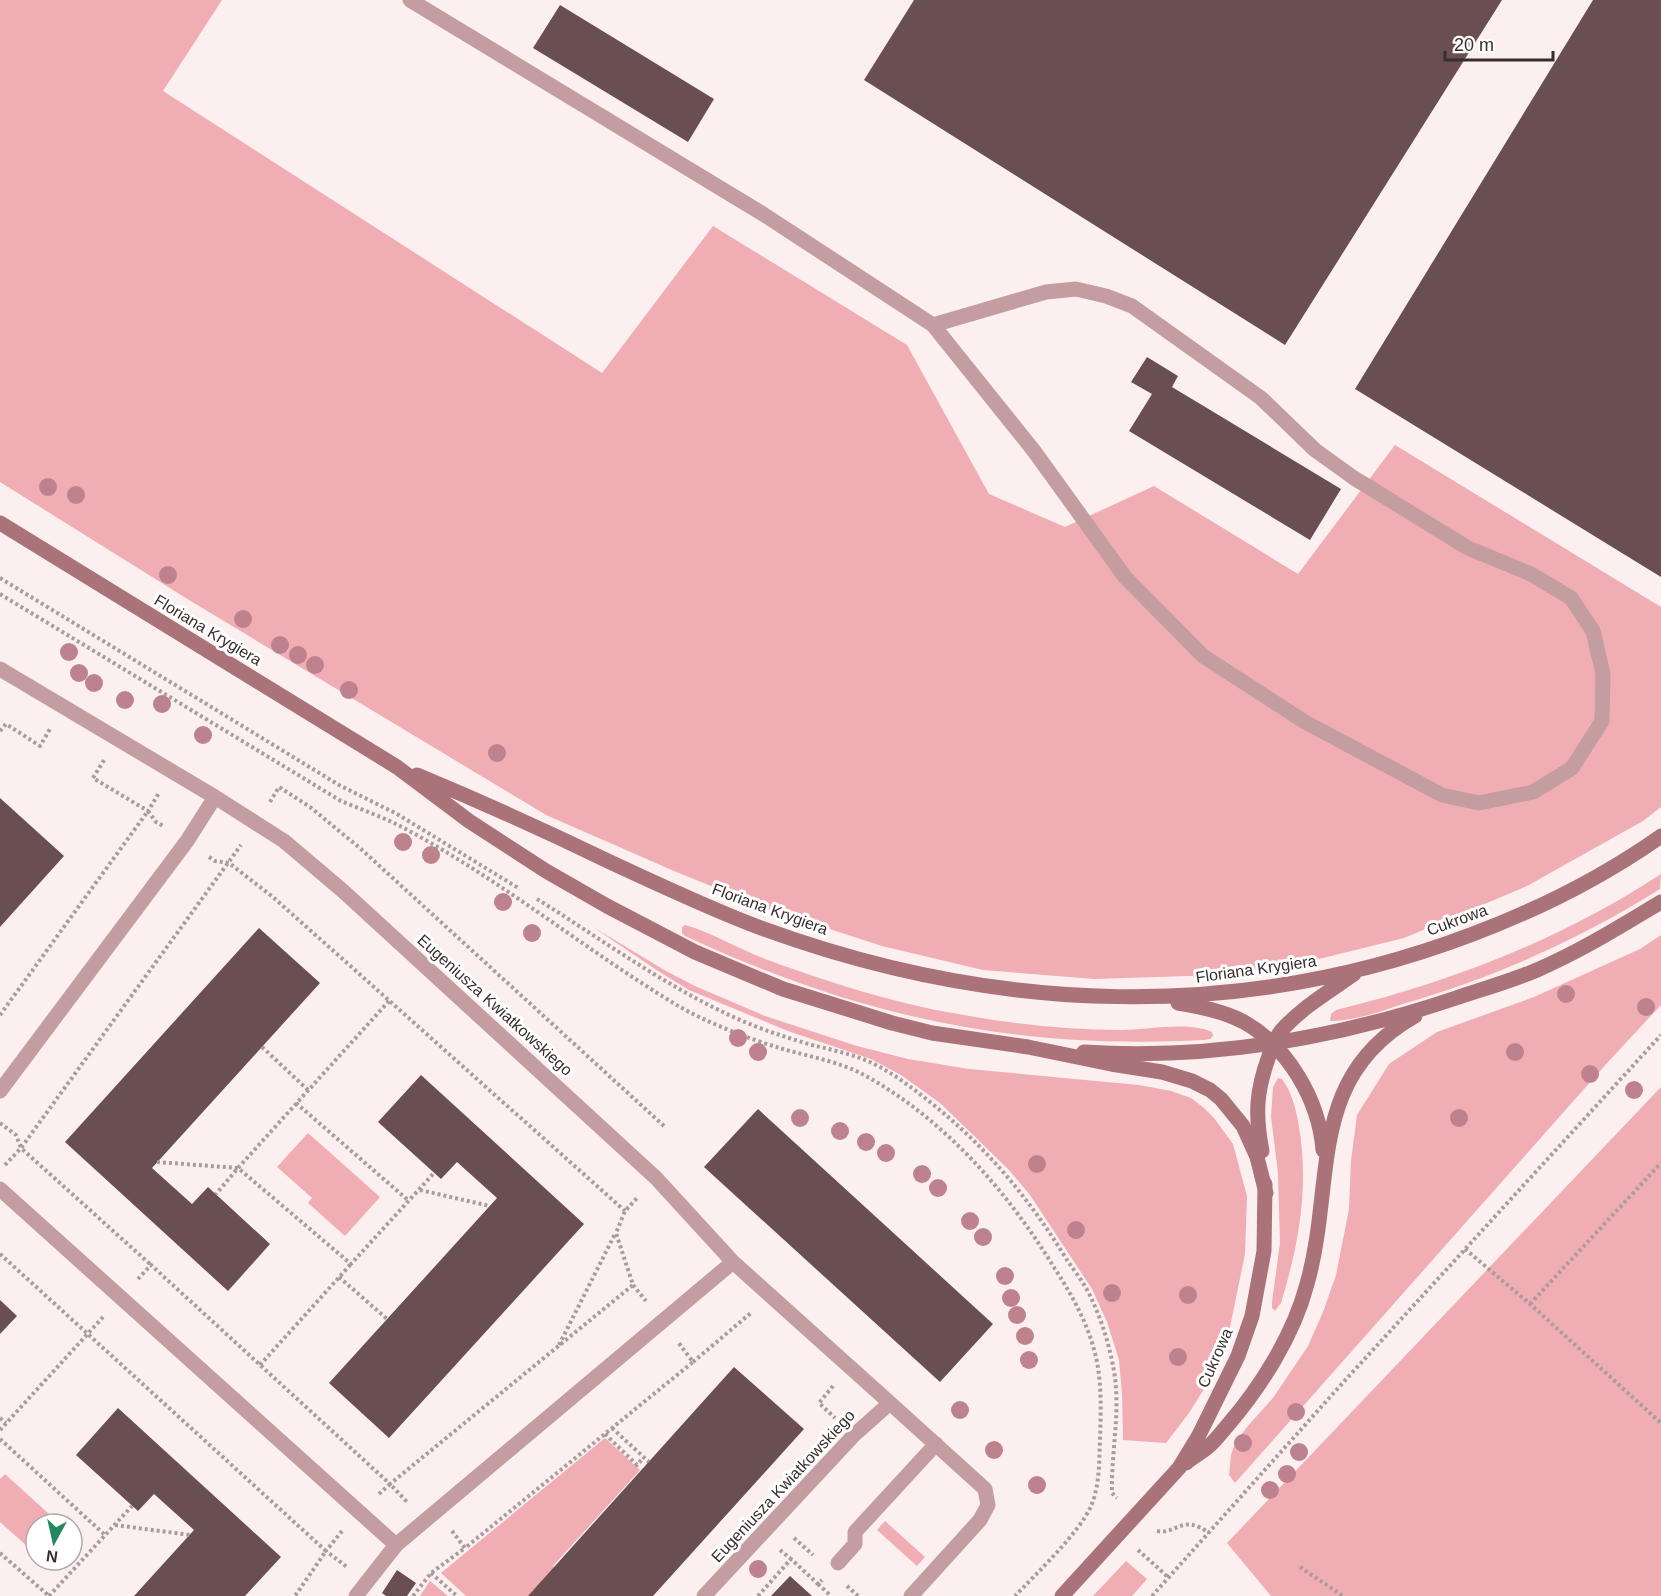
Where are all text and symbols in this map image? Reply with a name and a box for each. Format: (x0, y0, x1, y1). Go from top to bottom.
scale bar (1445, 24, 1553, 62)
text: 20 m (1454, 35, 1494, 55)
street label: Floriana Krygiera (151, 591, 265, 669)
street label: Floriana Krygiera (710, 880, 830, 938)
street label: Cukrowa (1424, 901, 1490, 939)
street label: Eugeniusza Kwiatkowskiego (414, 931, 576, 1079)
street label: Floriana Krygiera (1194, 952, 1318, 986)
street label: Cukrowa (1194, 1326, 1236, 1390)
street label: Eugeniusza Kwiatkowskiego (708, 1406, 858, 1566)
north arrow (24, 1512, 84, 1572)
text: N (45, 1547, 59, 1566)

